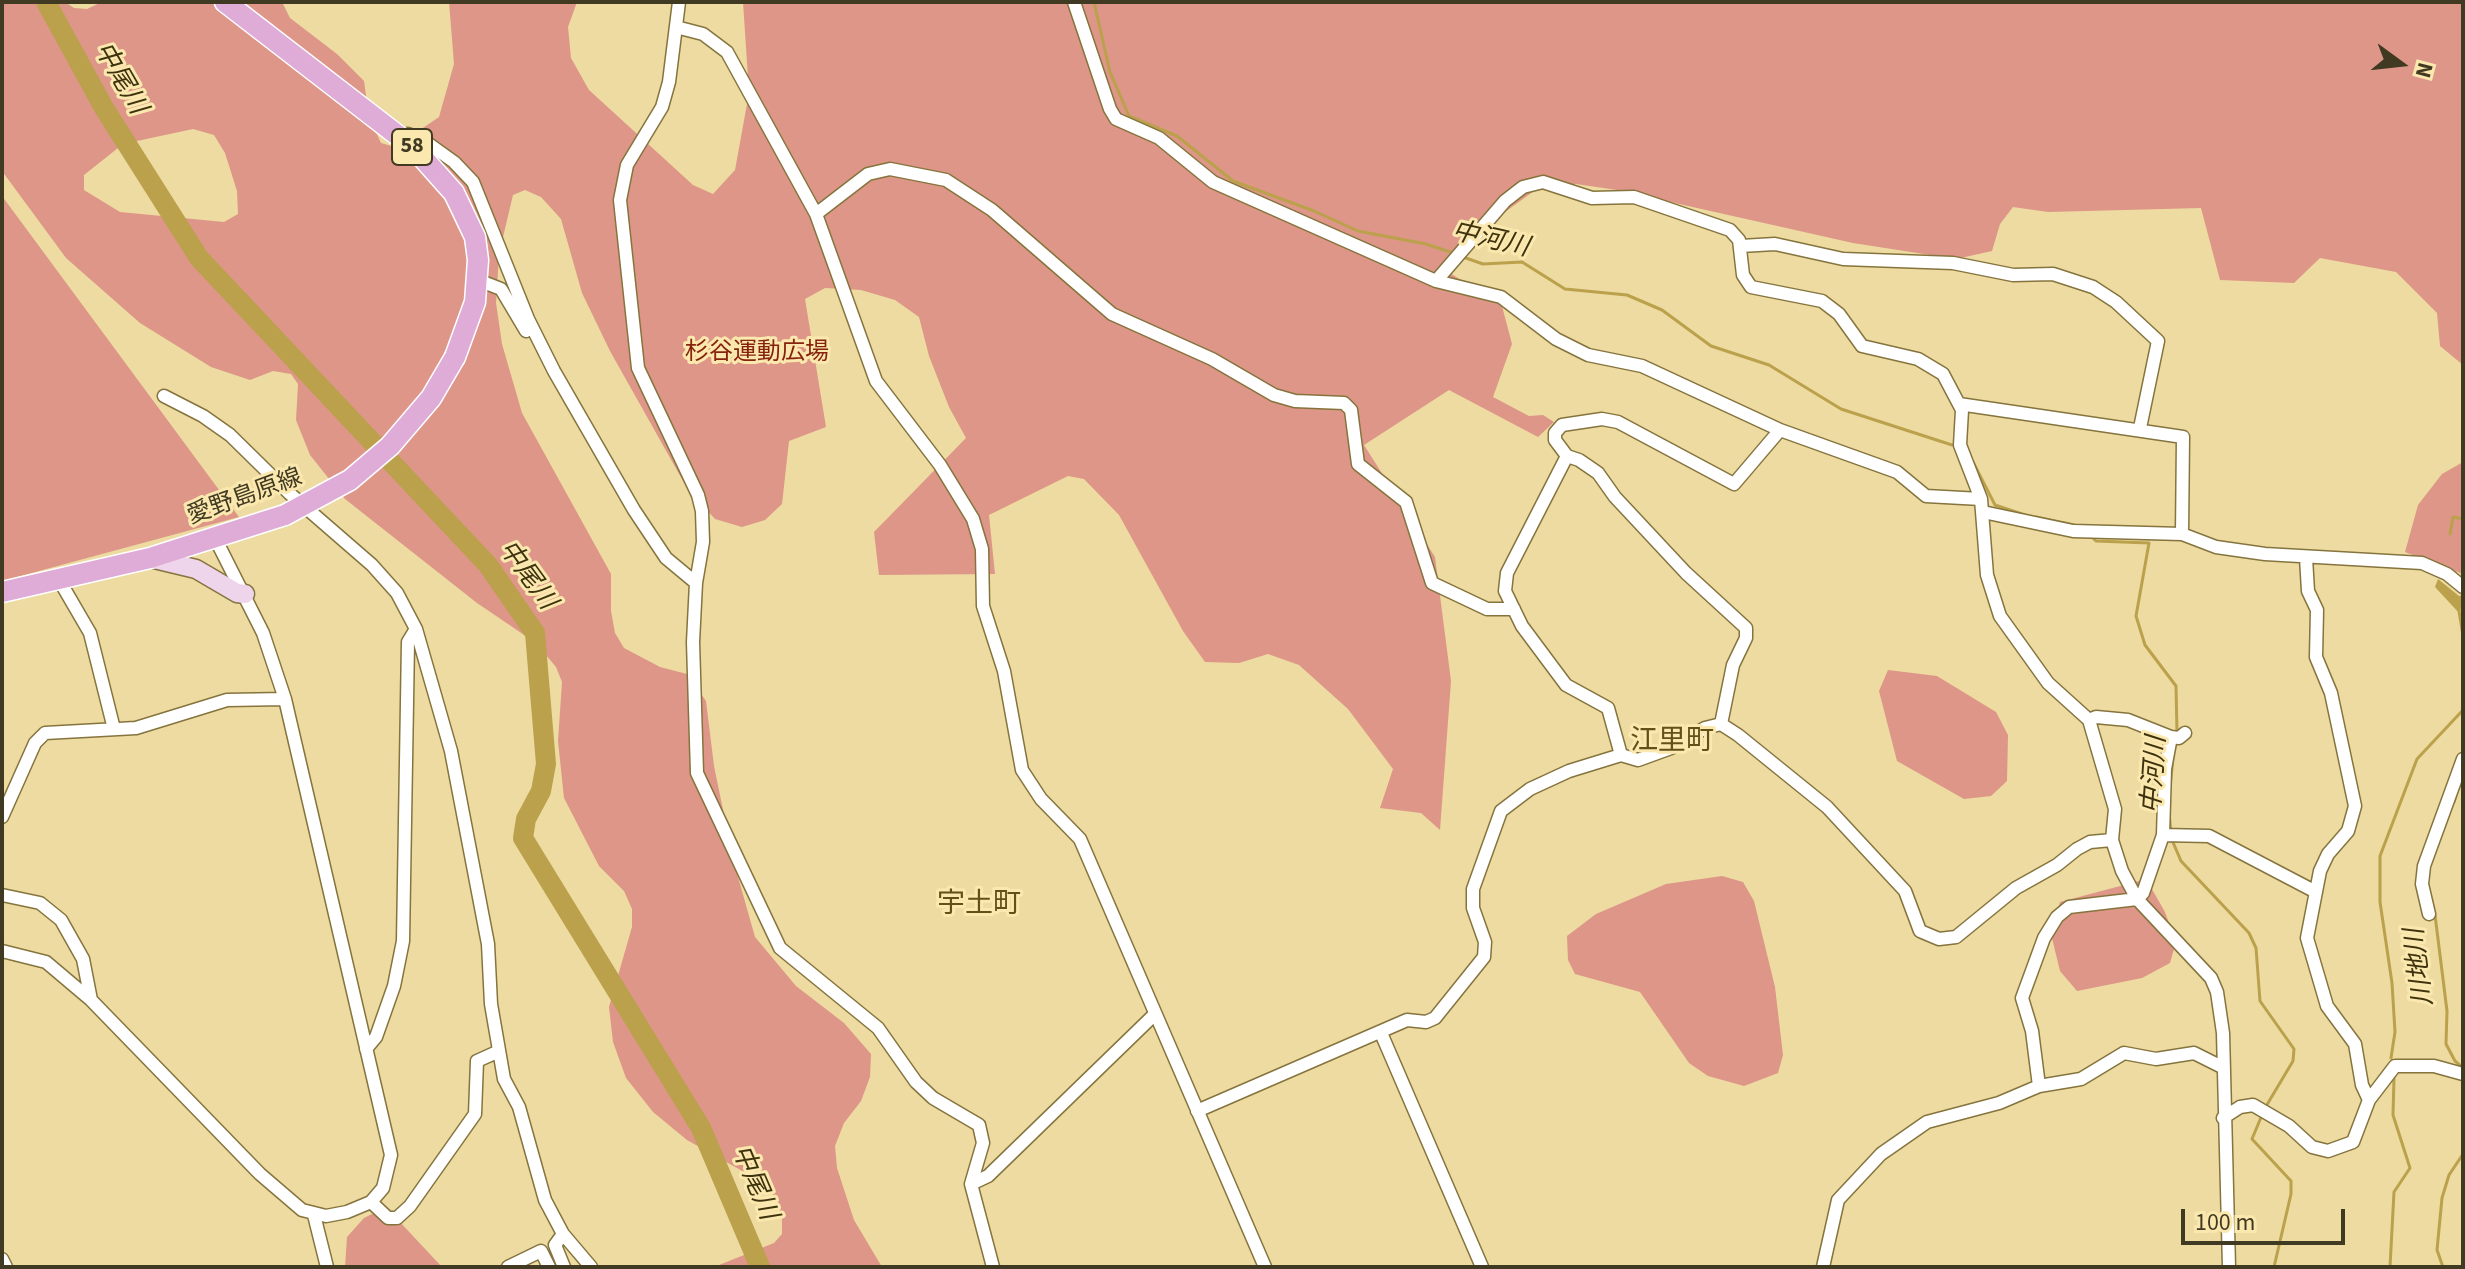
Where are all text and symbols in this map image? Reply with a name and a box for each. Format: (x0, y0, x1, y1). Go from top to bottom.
north arrow (2361, 24, 2441, 104)
water label: 中尾川 (86, 37, 152, 121)
text: N (2407, 59, 2442, 81)
road number: 58 (392, 129, 432, 165)
water label: 中河川 (1448, 217, 1532, 265)
park label: 杉谷運動広場 (685, 340, 829, 368)
street label: 愛野島原線 (184, 464, 306, 532)
water label: 中尾川 (490, 535, 562, 617)
district label: 江里町 (1630, 726, 1714, 760)
water label: 中河川 (2138, 735, 2174, 815)
district label: 宇土町 (937, 889, 1021, 923)
water label: 川地川 (2401, 926, 2441, 1008)
water label: 中尾川 (723, 1141, 783, 1225)
scale bar (2185, 1193, 2349, 1243)
text: 100 m (2195, 1205, 2255, 1240)

